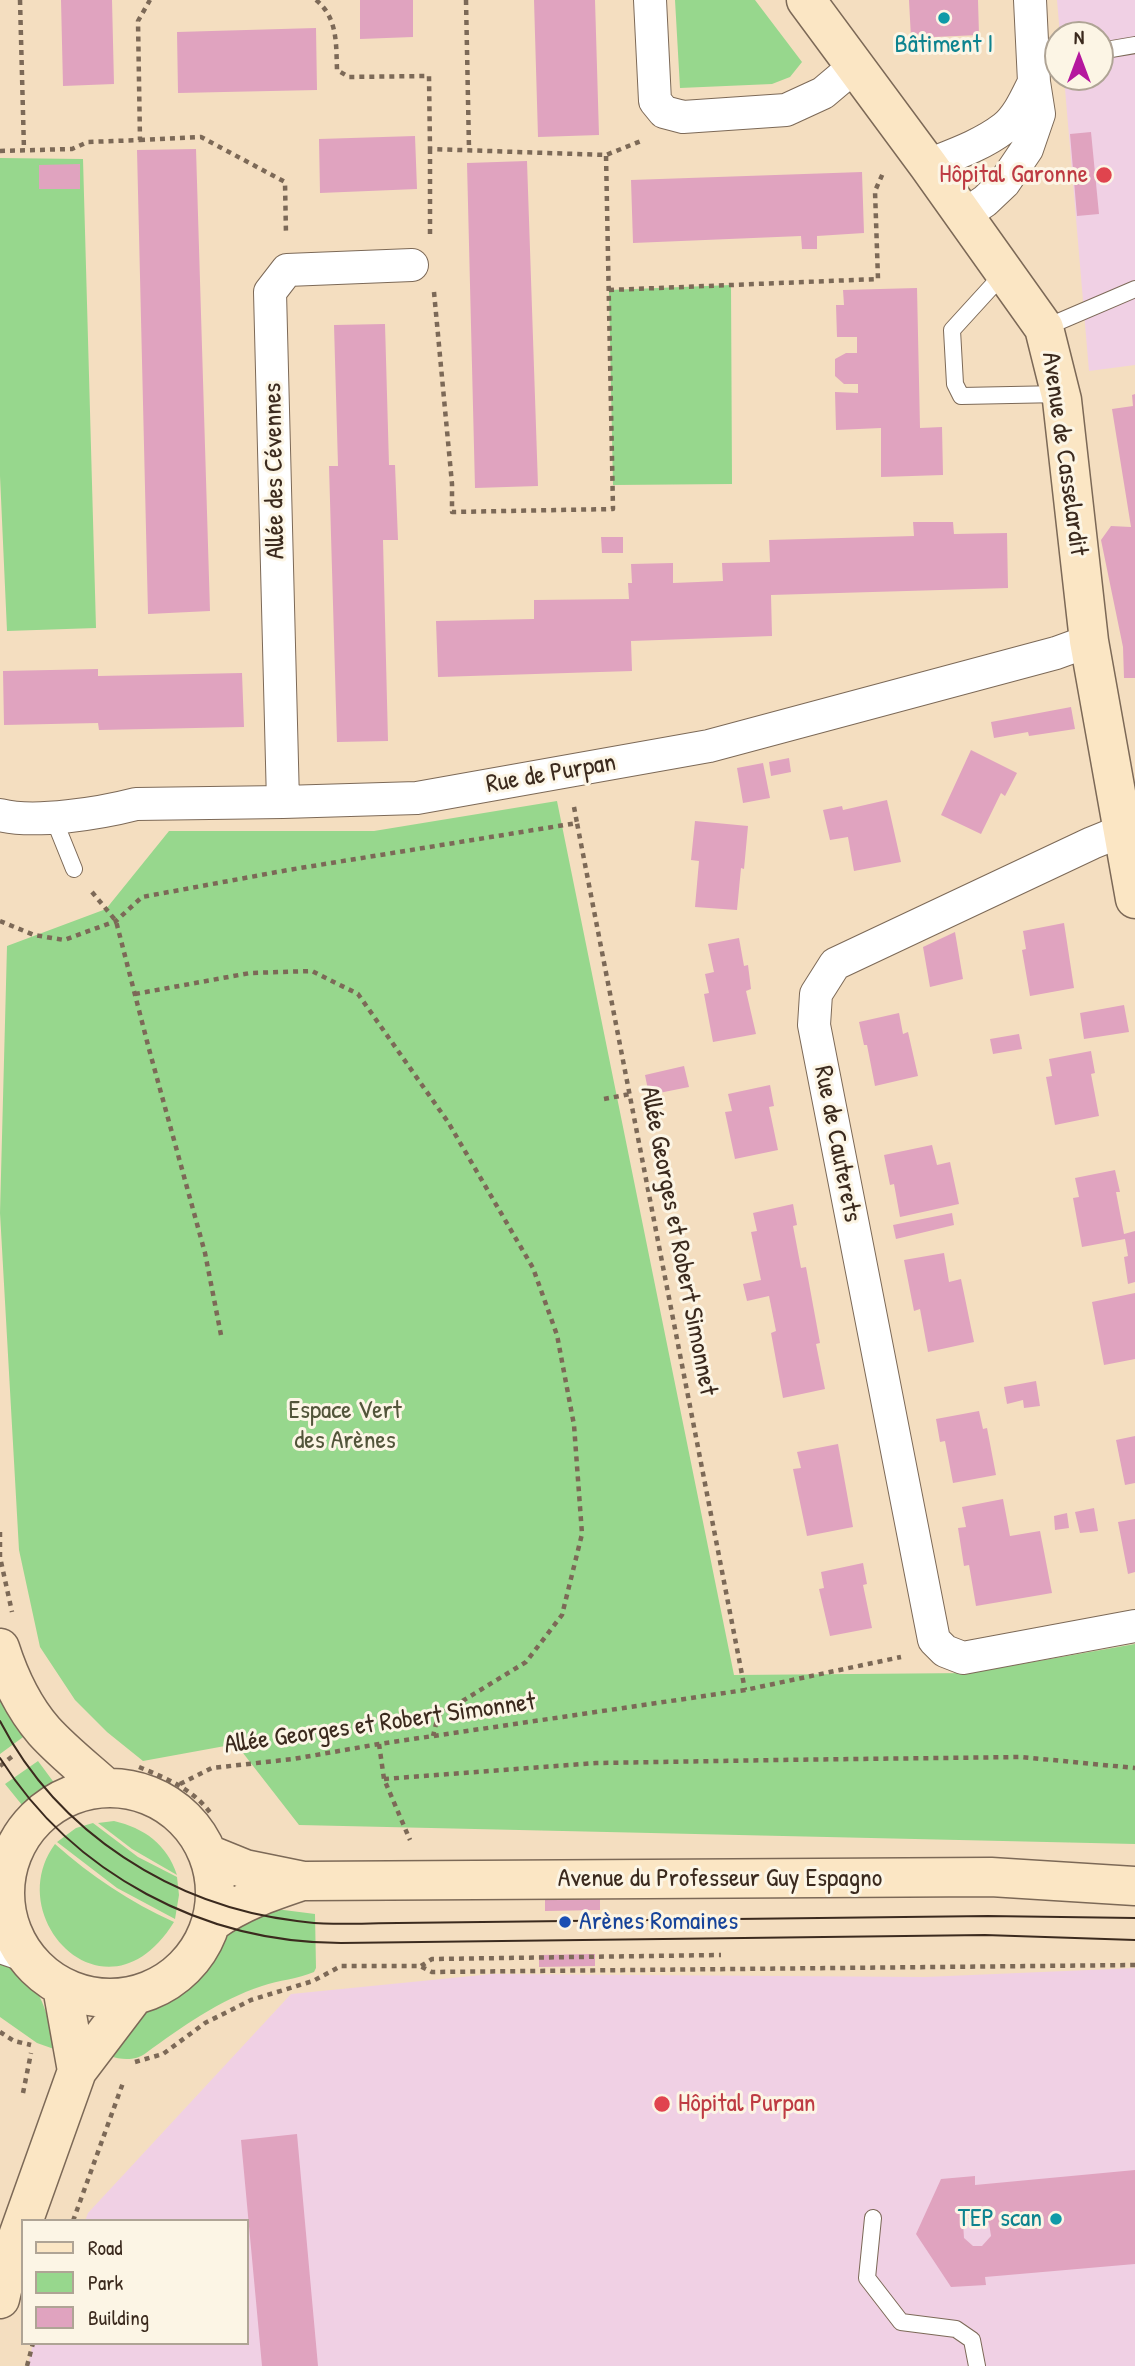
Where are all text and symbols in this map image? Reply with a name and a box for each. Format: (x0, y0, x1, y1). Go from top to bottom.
marker: Bâtiment I (936, 10, 952, 26)
north arrow (1044, 21, 1114, 91)
text: N (1074, 24, 1084, 50)
place label: Bâtiment I (895, 29, 993, 61)
place label: Hôpital Garonne (939, 159, 1088, 191)
marker: Hôpital Garonne (1094, 165, 1114, 185)
street label: Avenue de Casselardit (1034, 350, 1094, 558)
street label: Allée des Cévennes (258, 383, 292, 559)
street label: Rue de Purpan (484, 747, 618, 801)
street label: Rue de Cauterets (807, 1063, 867, 1225)
street label: Allée Georges et Robert Simonnet (633, 1084, 723, 1398)
park label: Espace Vert des Arènes (288, 1395, 402, 1456)
street label: Allée Georges et Robert Simonnet (222, 1687, 538, 1761)
street label: Avenue du Professeur Guy Espagno (558, 1863, 882, 1895)
place label: Arènes Romaines (579, 1906, 738, 1938)
marker: Arènes Romaines (557, 1914, 573, 1930)
place label: Hôpital Purpan (678, 2088, 816, 2120)
marker: Hôpital Purpan (652, 2094, 672, 2114)
place label: TEP scan (958, 2203, 1042, 2235)
marker: TEP scan (1048, 2211, 1064, 2227)
legend (21, 2219, 248, 2345)
text: Road (88, 2233, 122, 2262)
text: Park (88, 2268, 123, 2297)
text: Building (88, 2303, 149, 2332)

